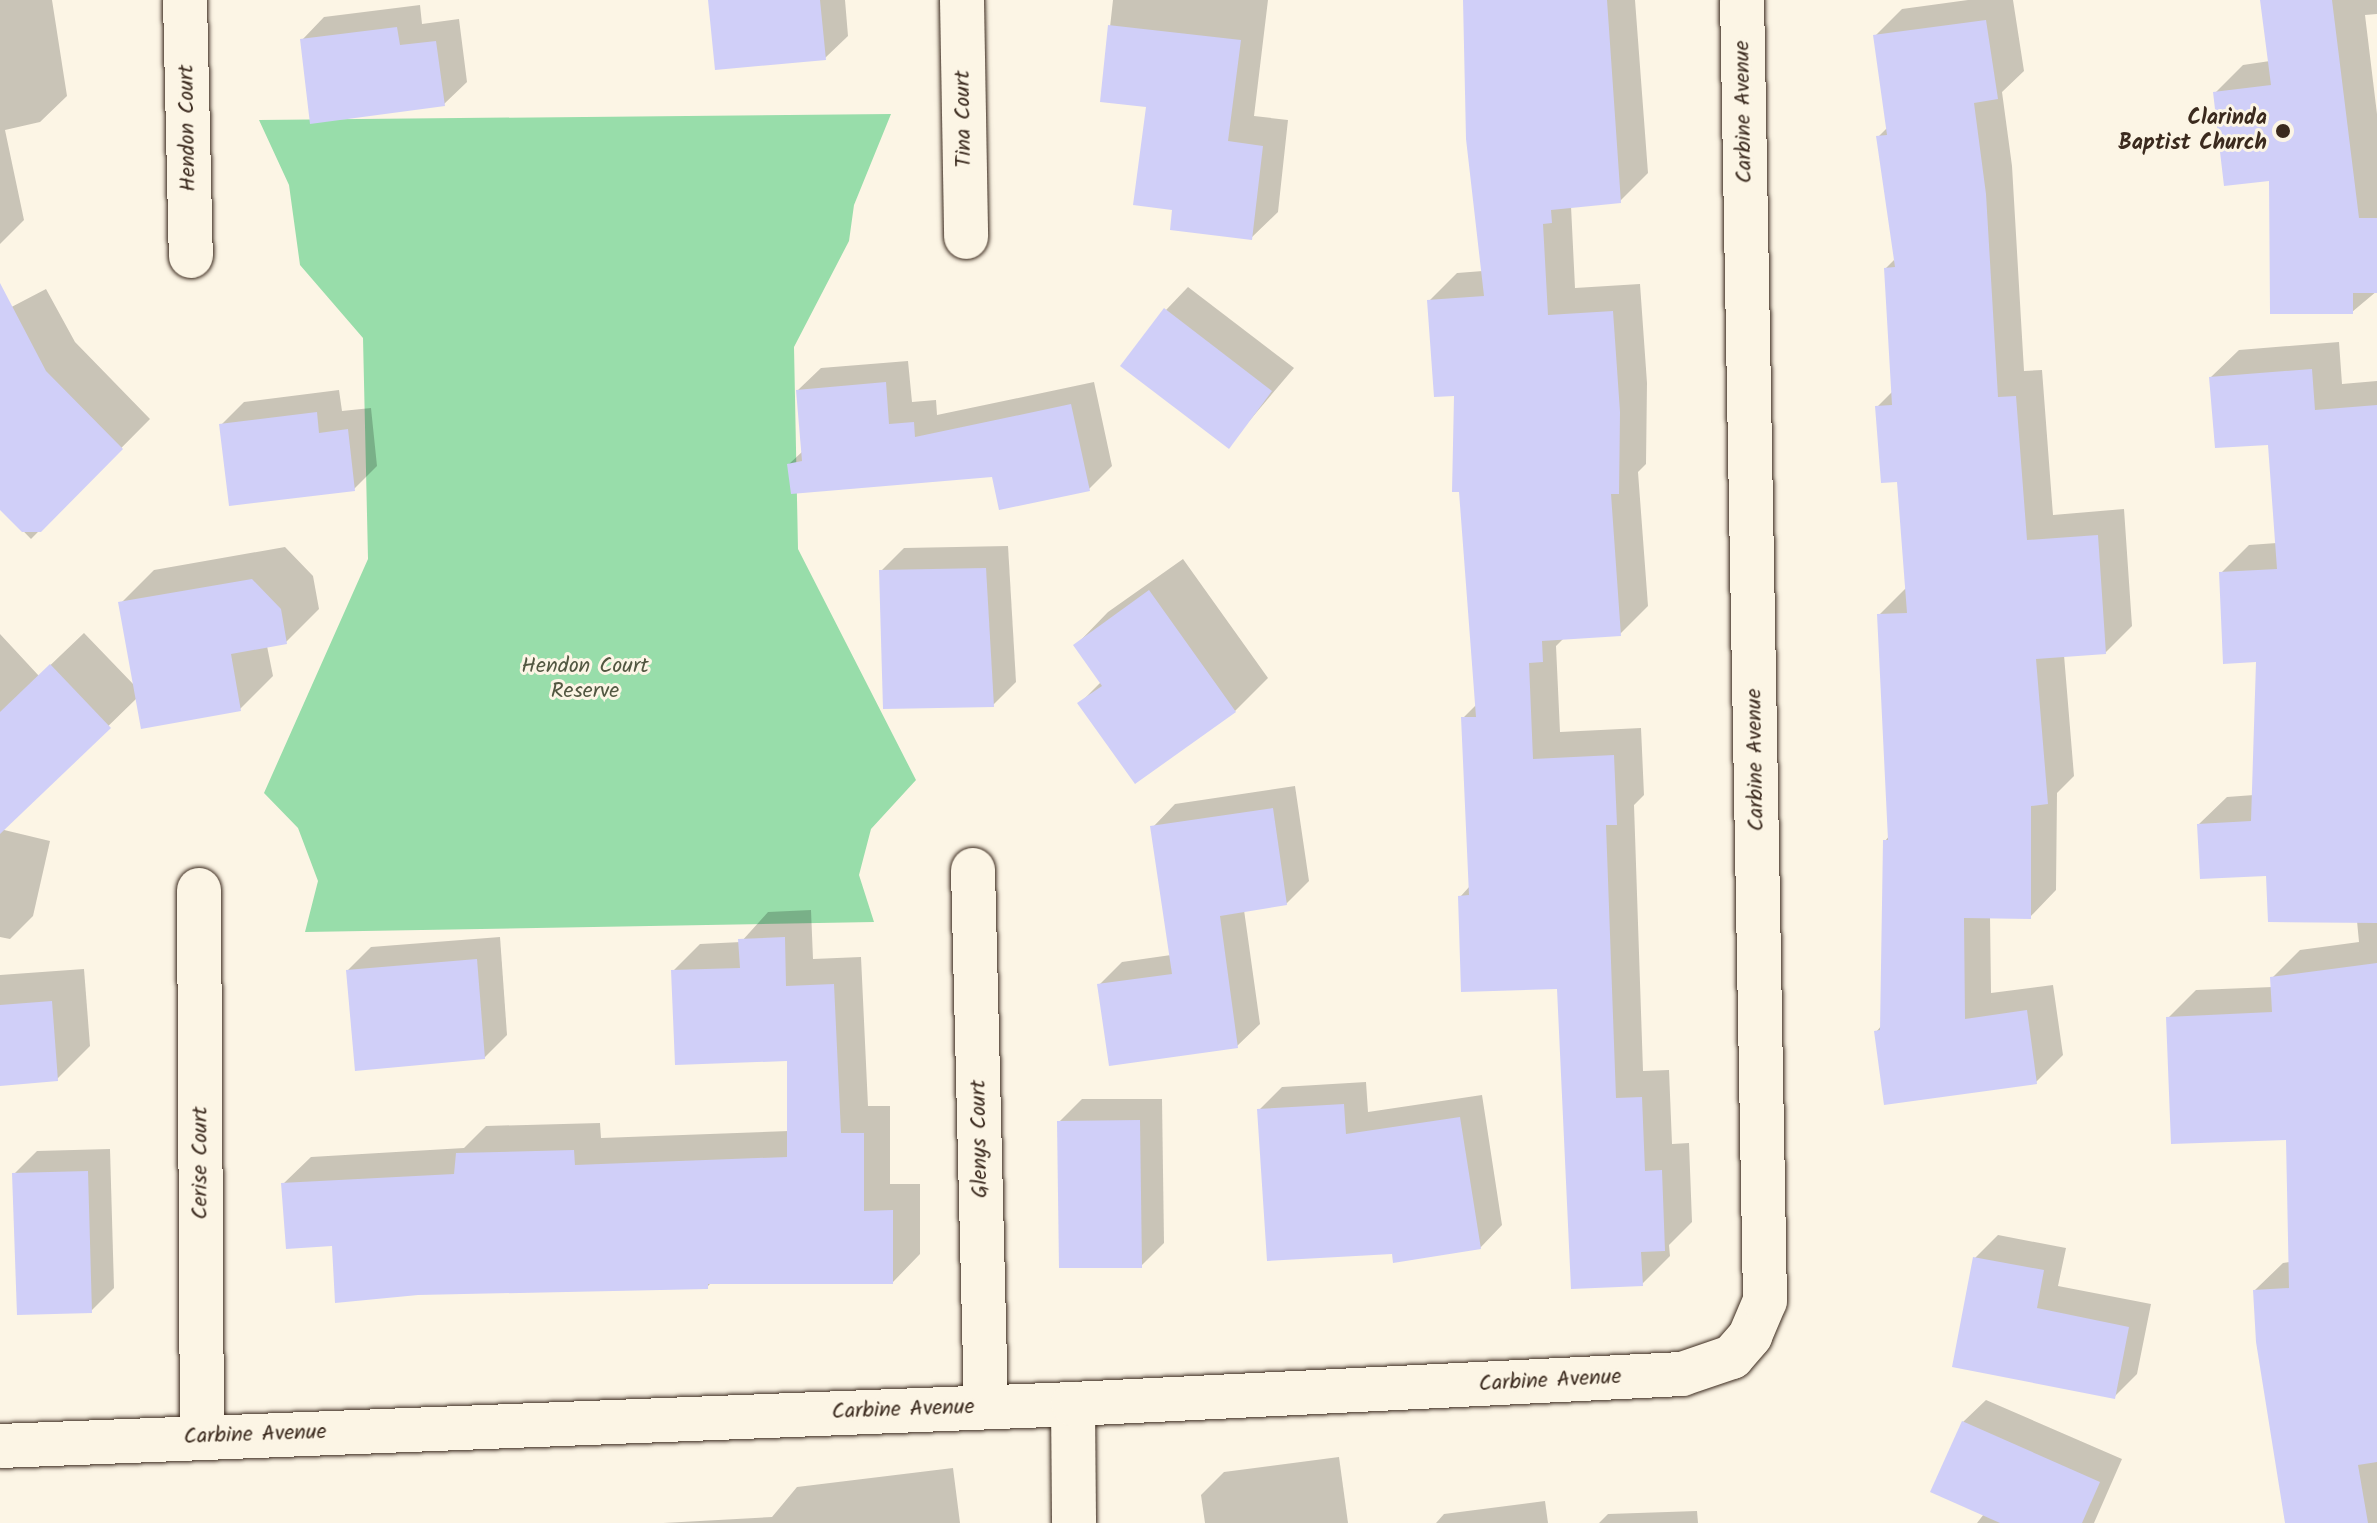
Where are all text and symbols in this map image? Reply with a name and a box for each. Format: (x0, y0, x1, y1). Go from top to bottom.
street label: Carbine Avenue (1730, 40, 1758, 184)
street label: Hendon Court (174, 64, 202, 192)
street label: Tina Court (950, 70, 978, 168)
place label: Clarinda Baptist Church (2118, 105, 2267, 156)
marker: Clarinda Baptist Church (2274, 122, 2292, 140)
park label: Hendon Court Reserve (521, 653, 649, 704)
street label: Carbine Avenue (1742, 688, 1770, 832)
street label: Glenys Court (966, 1080, 994, 1198)
street label: Cerise Court (188, 1106, 214, 1220)
street label: Carbine Avenue (1478, 1364, 1622, 1398)
street label: Carbine Avenue (831, 1394, 975, 1426)
street label: Carbine Avenue (183, 1419, 327, 1451)

